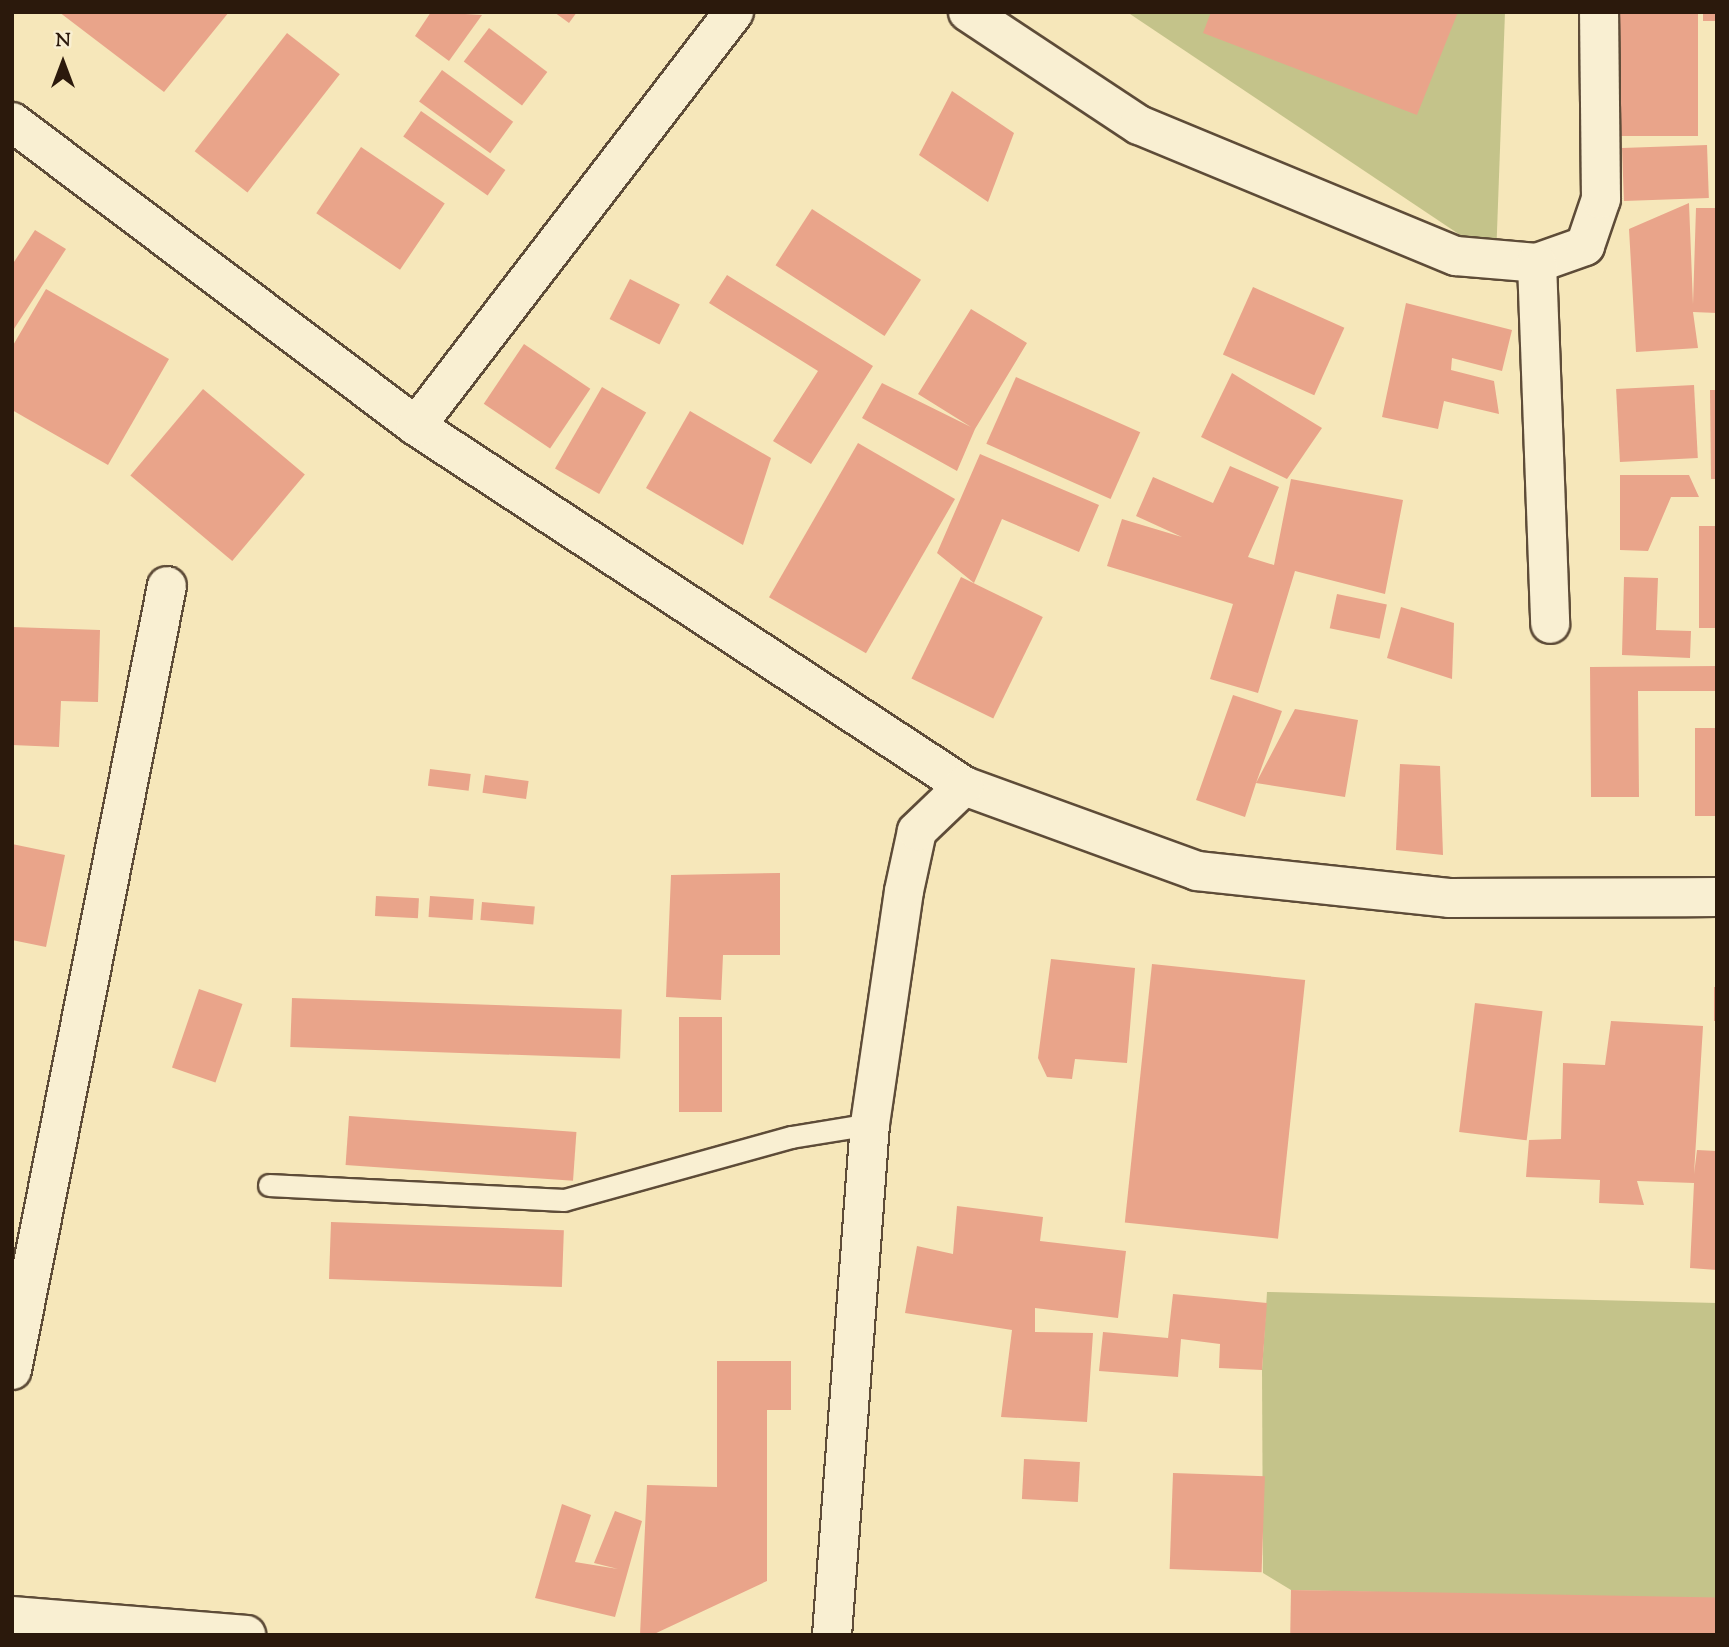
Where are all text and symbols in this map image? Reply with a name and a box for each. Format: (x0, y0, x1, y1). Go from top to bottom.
north arrow (28, 28, 98, 98)
text: N (55, 28, 71, 55)

